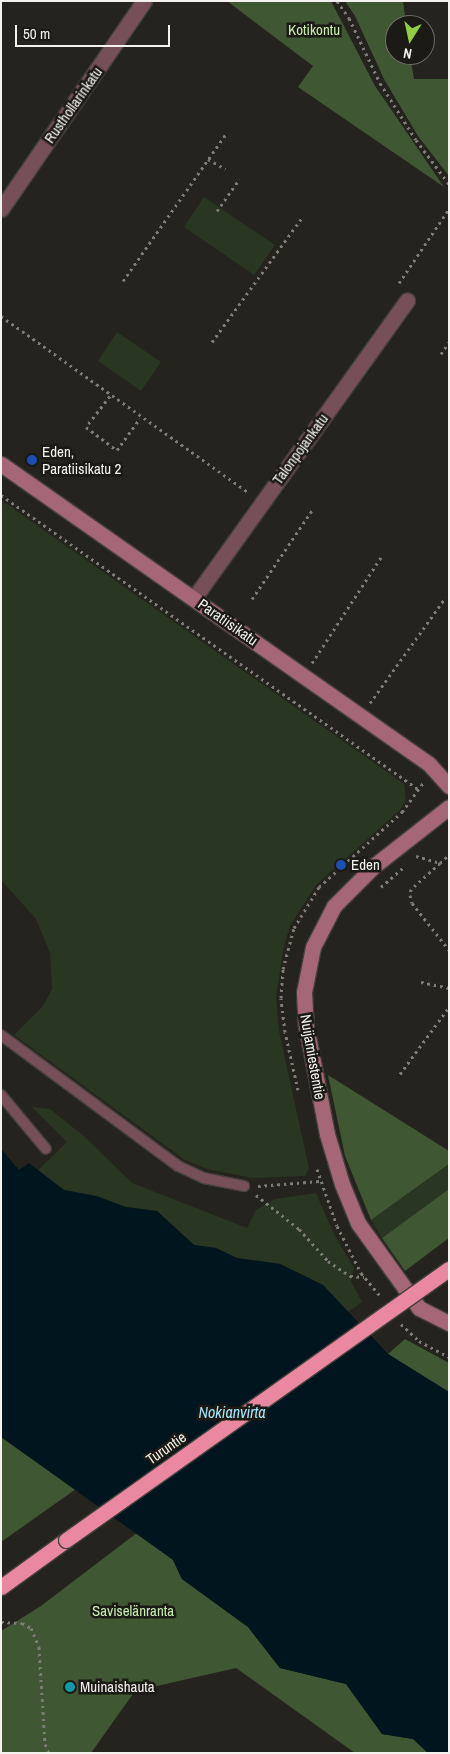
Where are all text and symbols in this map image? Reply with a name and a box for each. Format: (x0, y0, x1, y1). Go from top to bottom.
scale bar (18, 15, 172, 47)
north arrow (385, 15, 435, 65)
park label: Kotikontu (288, 21, 340, 39)
text: 50 m (23, 23, 50, 44)
text: N (402, 44, 413, 63)
street label: Rusthollarinkatu (40, 63, 106, 147)
street label: Talonpojankatu (268, 410, 332, 488)
place label: Eden, Paratiisikatu 2 (42, 442, 121, 477)
marker: Eden, Paratiisikatu 2 (26, 454, 38, 466)
street label: Paratiisikatu (195, 595, 261, 649)
place label: Eden (351, 856, 380, 874)
marker: Eden (335, 859, 347, 871)
street label: Nuijamiestentie (297, 1013, 329, 1101)
water label: Nokianvirta (198, 1402, 266, 1422)
street label: Turuntie (143, 1428, 189, 1468)
park label: Saviselänranta (92, 1602, 174, 1620)
place label: Muinaishauta (80, 1678, 155, 1696)
marker: Muinaishauta (64, 1681, 76, 1693)

